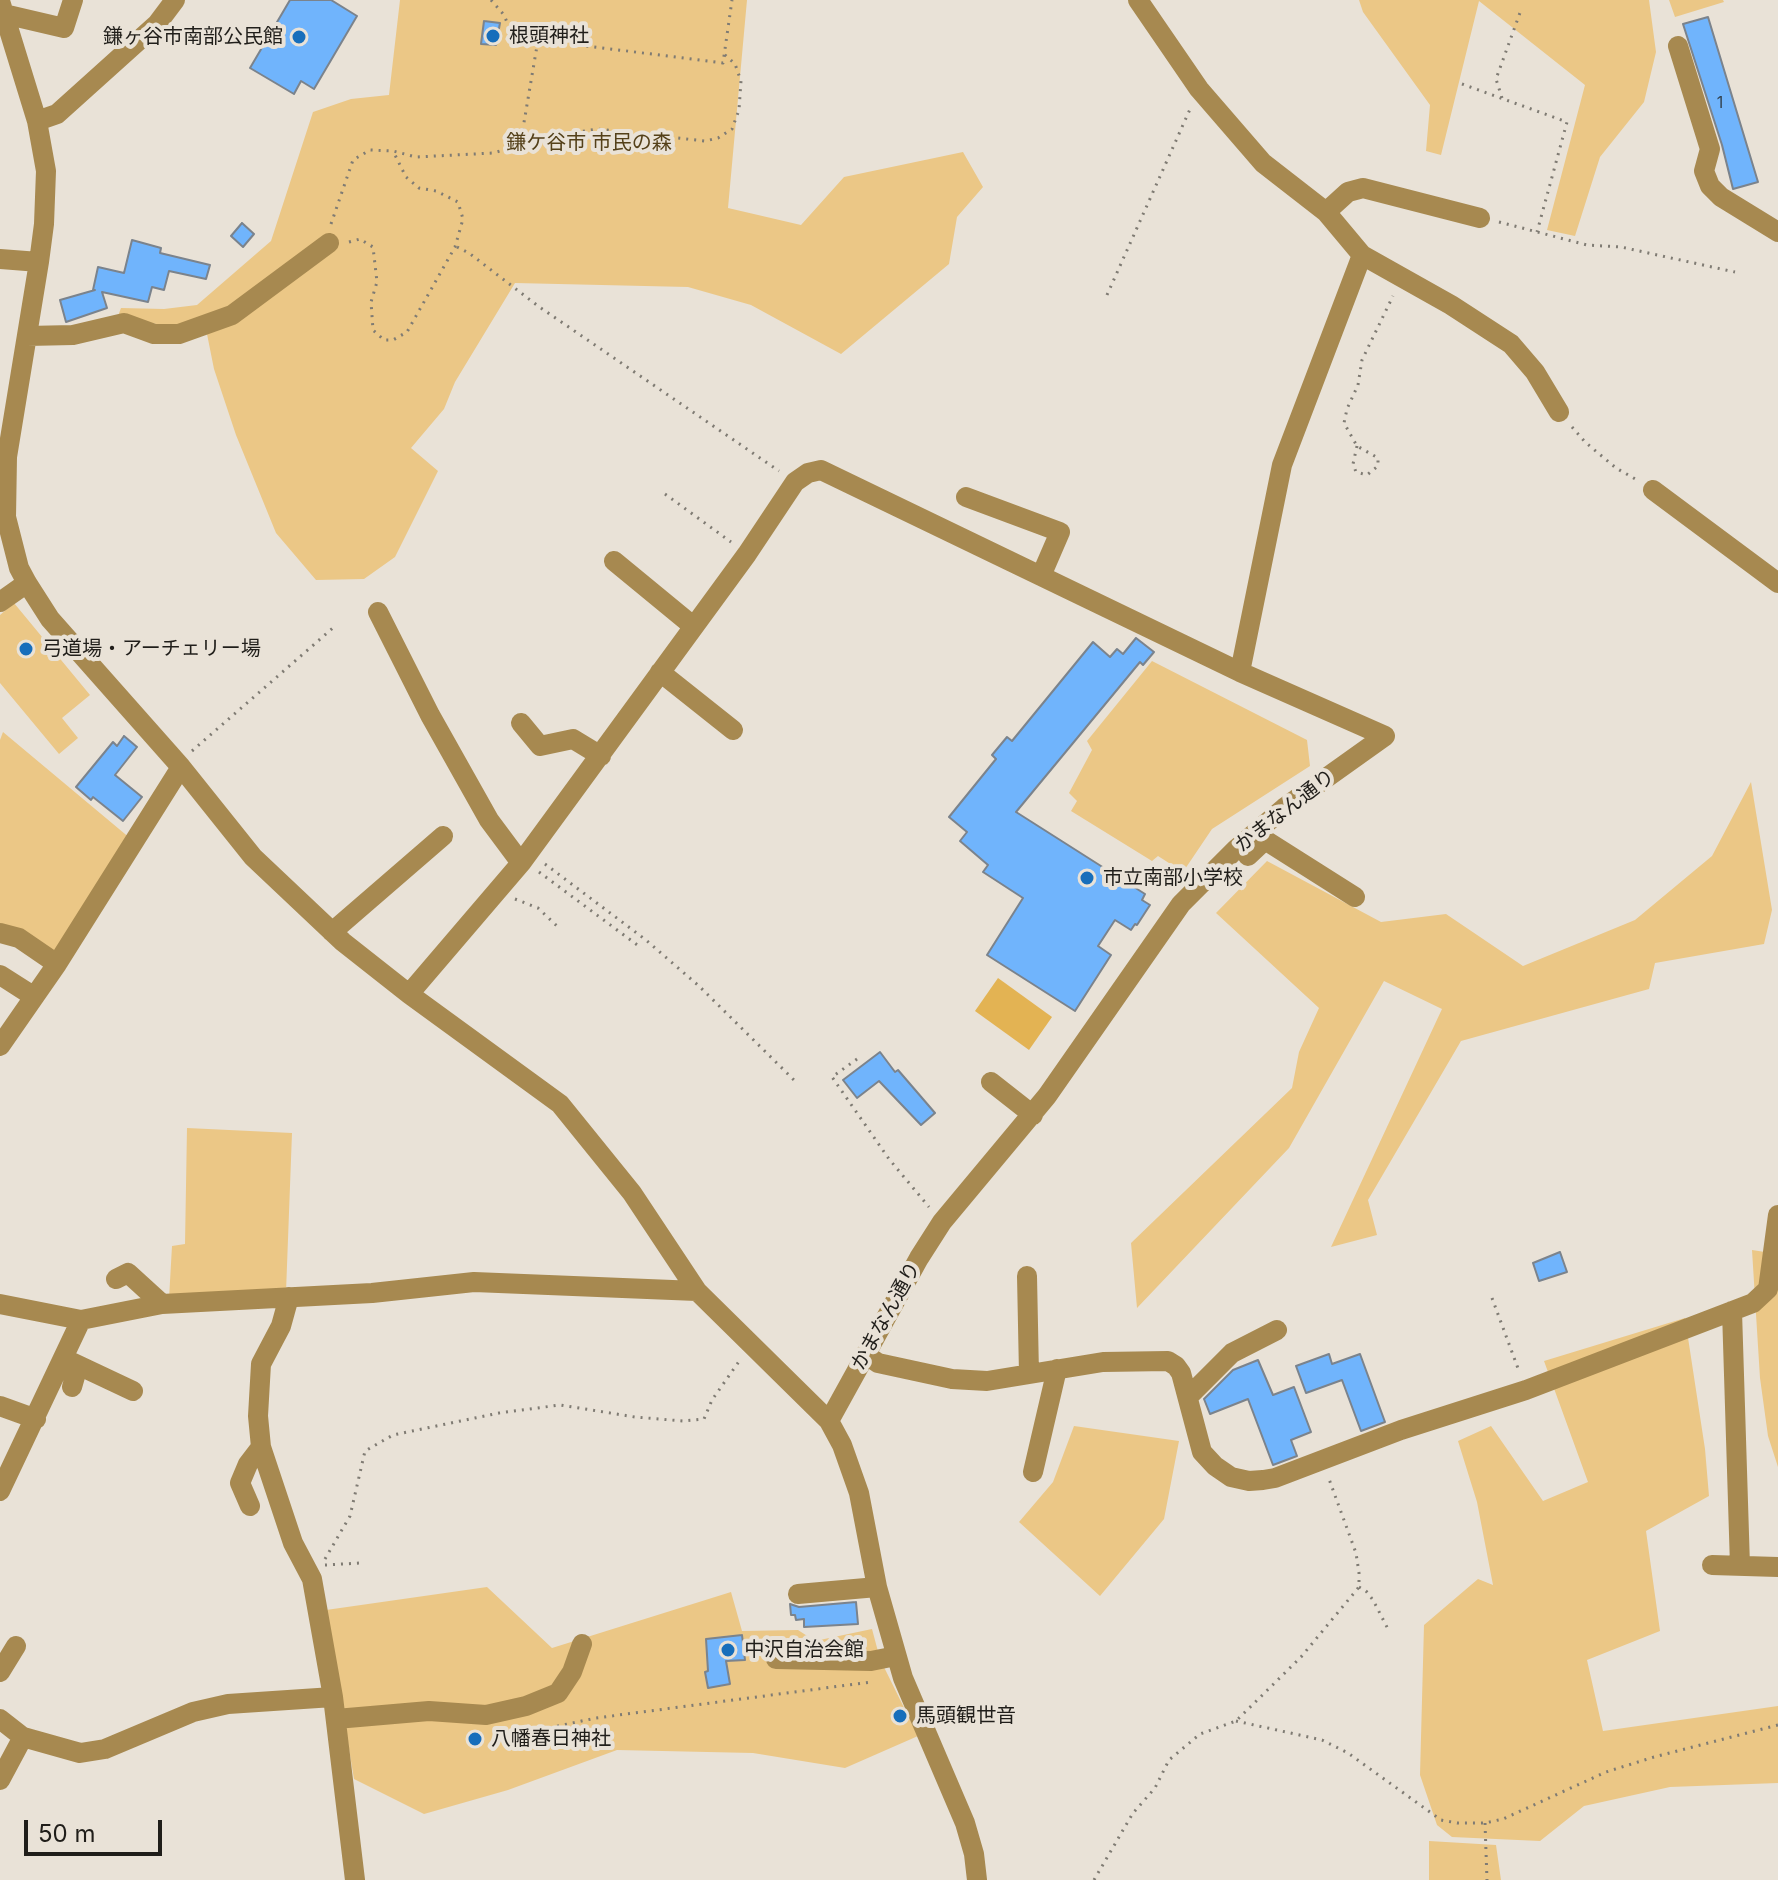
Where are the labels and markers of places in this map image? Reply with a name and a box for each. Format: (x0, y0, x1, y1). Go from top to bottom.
place label: 根頭神社 (509, 24, 589, 48)
place label: 鎌ヶ谷市南部公民館 (103, 25, 283, 49)
marker: 根頭神社 (484, 27, 502, 45)
marker: 鎌ヶ谷市南部公民館 (290, 28, 308, 46)
place label: 弓道場・アーチェリー場 (42, 637, 261, 661)
marker: 弓道場・アーチェリー場 (17, 640, 35, 658)
place label: 市立南部小学校 (1103, 866, 1243, 890)
marker: 市立南部小学校 (1078, 869, 1096, 887)
place label: 中沢自治会館 (744, 1638, 864, 1662)
marker: 中沢自治会館 (719, 1641, 737, 1659)
place label: 馬頭観世音 (916, 1704, 1016, 1728)
marker: 馬頭観世音 (891, 1707, 909, 1725)
place label: 八幡春日神社 (491, 1727, 611, 1751)
marker: 八幡春日神社 (466, 1730, 484, 1748)

